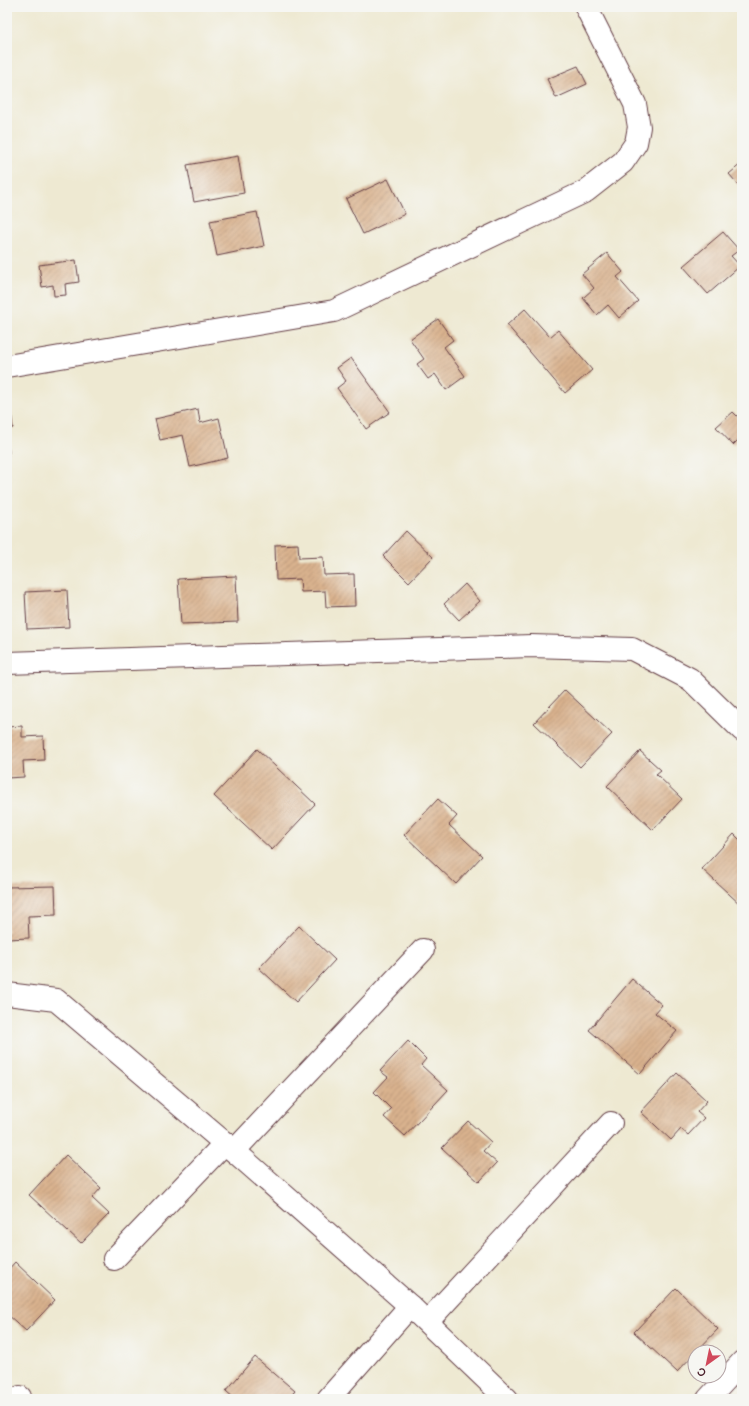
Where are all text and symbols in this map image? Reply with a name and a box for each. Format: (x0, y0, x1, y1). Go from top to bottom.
north arrow (687, 1344, 727, 1384)
text: С (695, 1364, 709, 1380)

